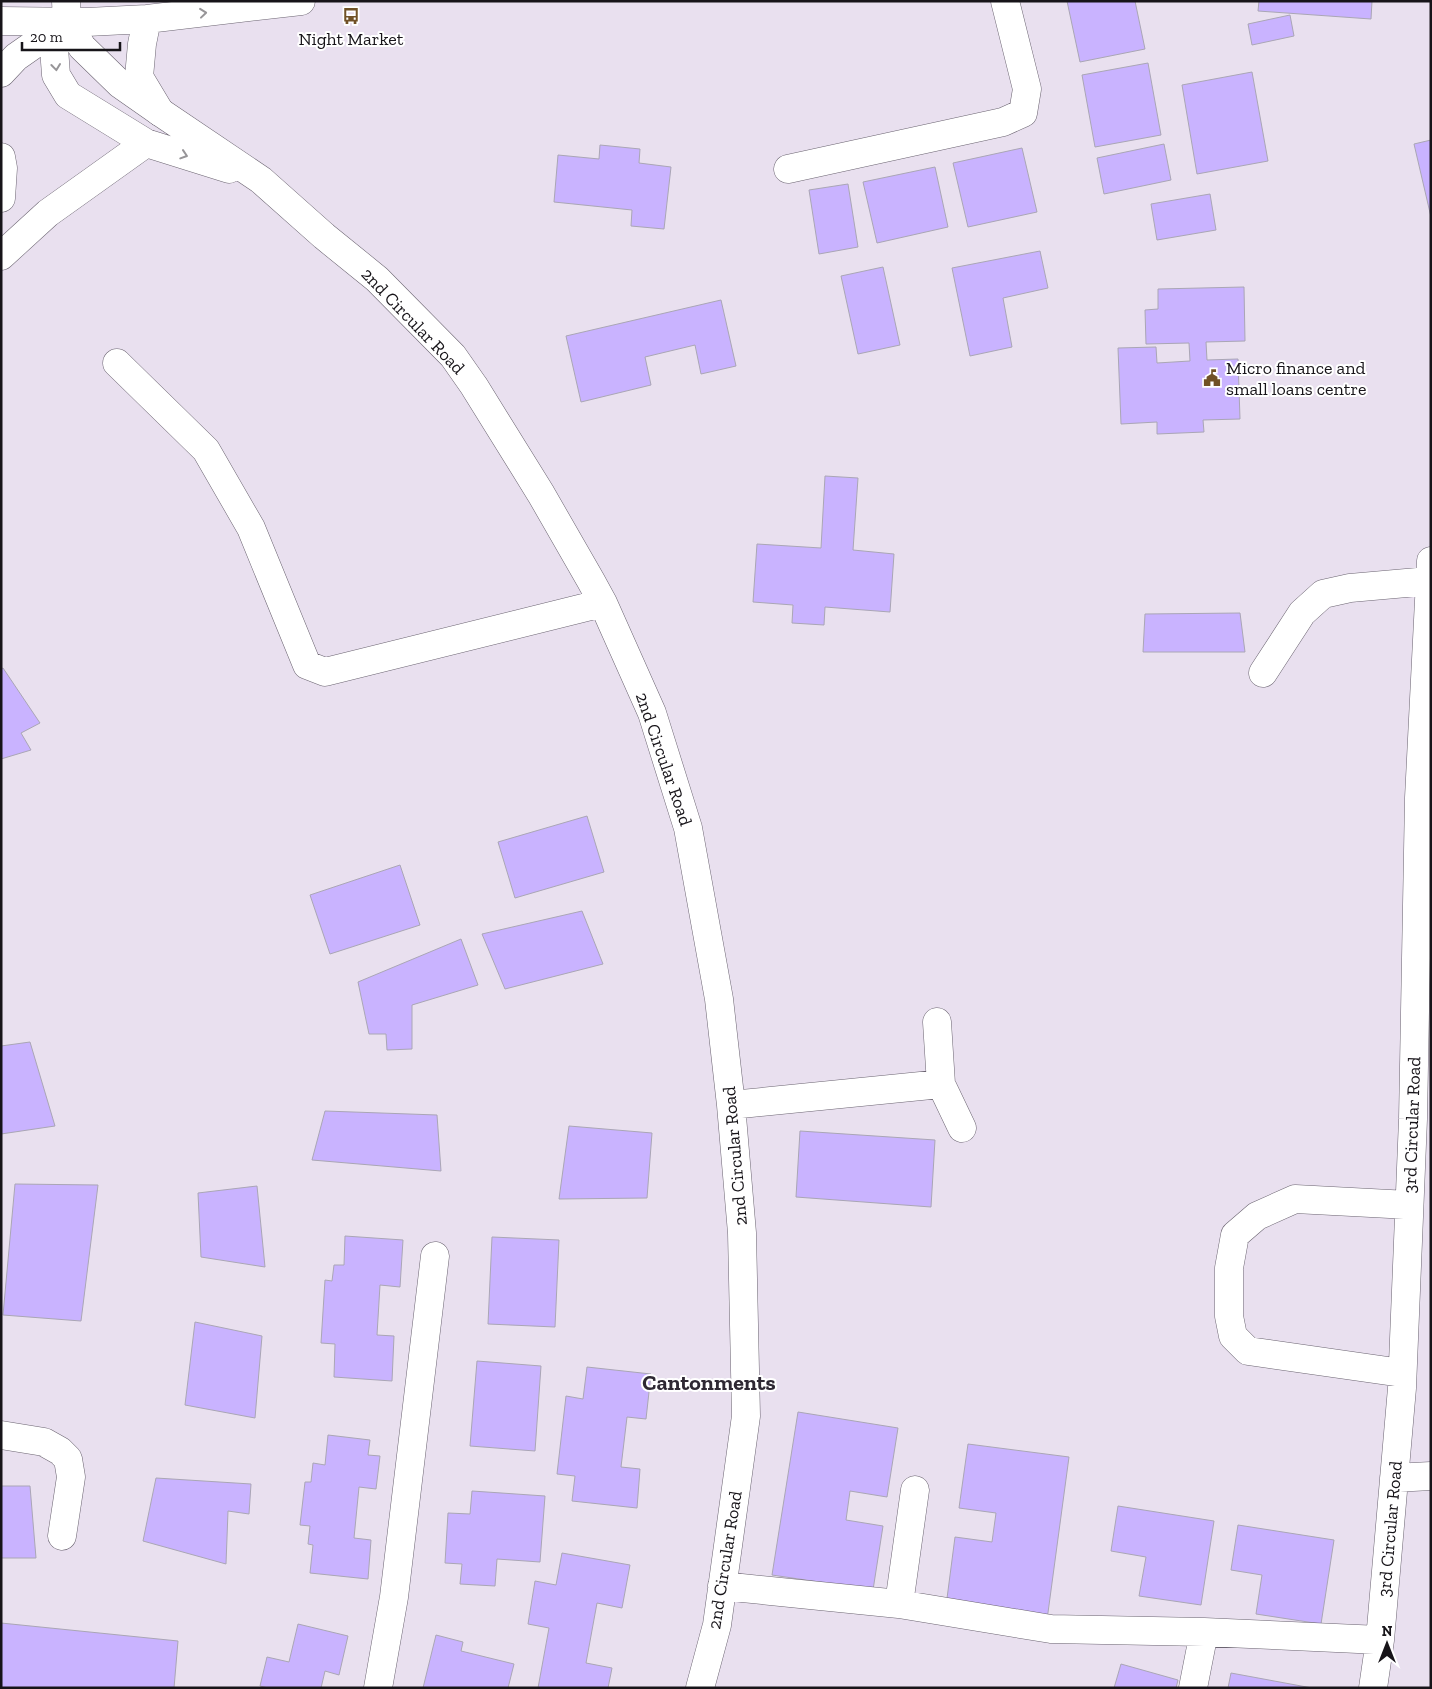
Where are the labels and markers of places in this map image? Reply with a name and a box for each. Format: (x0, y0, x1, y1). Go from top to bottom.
bus stop icon: Night Market (341, 6, 361, 26)
place label: Night Market (299, 28, 404, 50)
place label: Micro finance and small loans centre (1226, 357, 1367, 400)
public building icon: Micro finance and small loans centre (1202, 368, 1222, 388)

